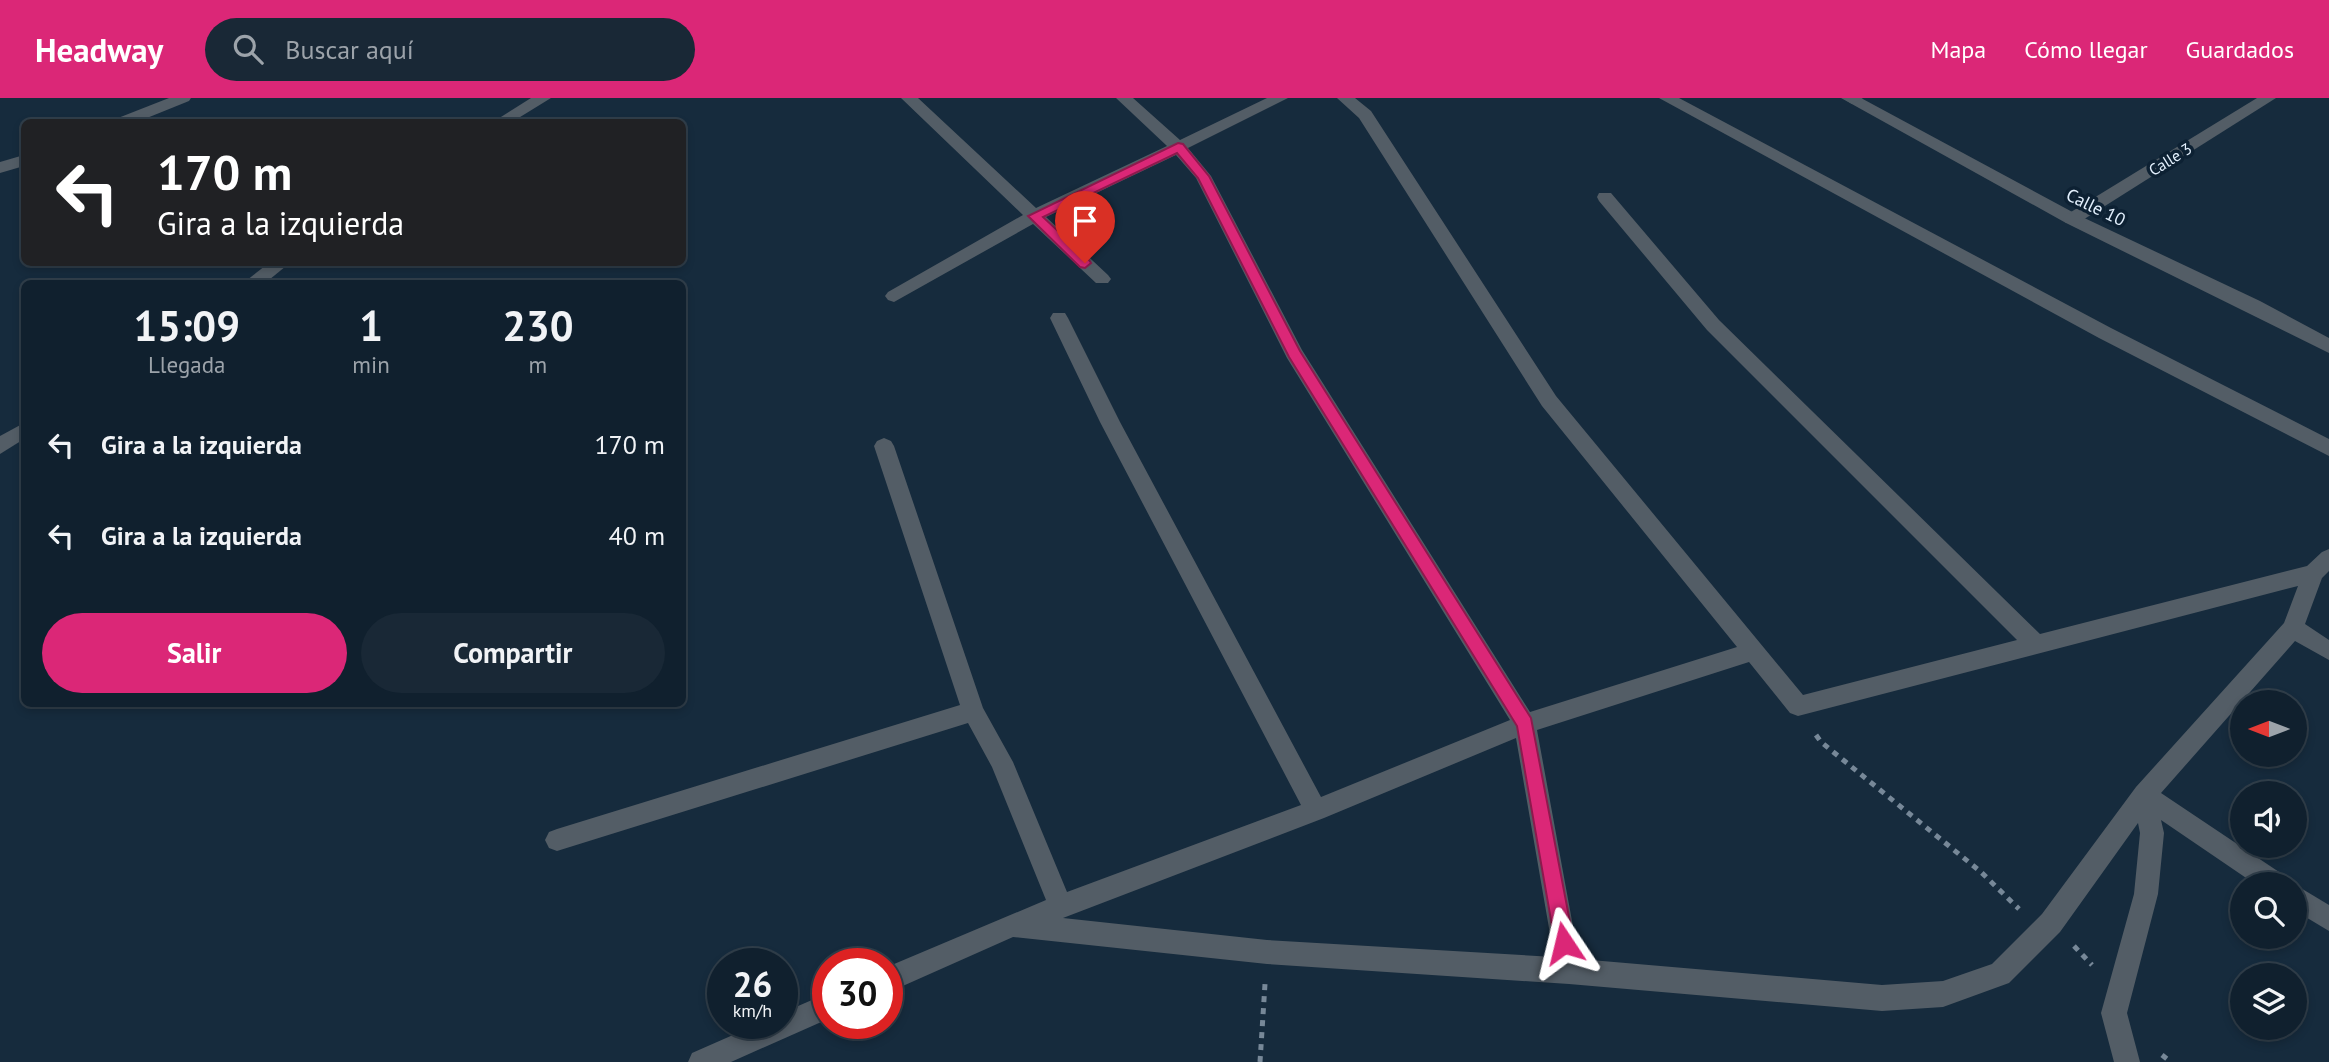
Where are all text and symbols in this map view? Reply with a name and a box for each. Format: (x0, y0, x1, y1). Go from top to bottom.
search box (205, 18, 695, 81)
text: Headway (35, 28, 163, 71)
icon: search (229, 30, 267, 68)
text: Buscar aquí (285, 33, 414, 66)
text: Mapa (1930, 34, 1986, 65)
text: Cómo llegar (2024, 34, 2148, 65)
text: Guardados (2186, 34, 2294, 65)
street label: Calle 3 (2145, 138, 2195, 180)
text: 170 m (157, 140, 292, 204)
icon: left (42, 147, 133, 238)
street label: Calle 10 (2063, 183, 2130, 231)
pin (1055, 191, 1115, 263)
text: Gira a la izquierda (157, 202, 404, 244)
icon: arrive (1066, 202, 1104, 240)
text: 15:09 (133, 298, 240, 353)
text: 1 (359, 298, 383, 353)
text: 230 (502, 298, 574, 353)
text: Llegada (148, 350, 225, 379)
text: min (352, 350, 390, 379)
text: m (529, 350, 547, 379)
icon: left (42, 426, 80, 464)
text: Gira a la izquierda (101, 428, 302, 461)
text: 170 m (594, 428, 665, 461)
icon: left (42, 517, 80, 555)
text: Gira a la izquierda (101, 519, 302, 552)
text: 40 m (609, 519, 665, 552)
button: Salir (42, 613, 347, 693)
button: Compartir (361, 613, 665, 693)
north arrow (2230, 690, 2306, 766)
map controls (2230, 690, 2307, 1040)
button: sound (2230, 781, 2307, 858)
button: search (2230, 872, 2307, 949)
position arrow (1527, 906, 1601, 980)
speed limit sign: 30 (812, 948, 903, 1039)
text: 26 (733, 961, 772, 1007)
button: layers (2230, 963, 2307, 1040)
text: km/h (733, 999, 772, 1022)

